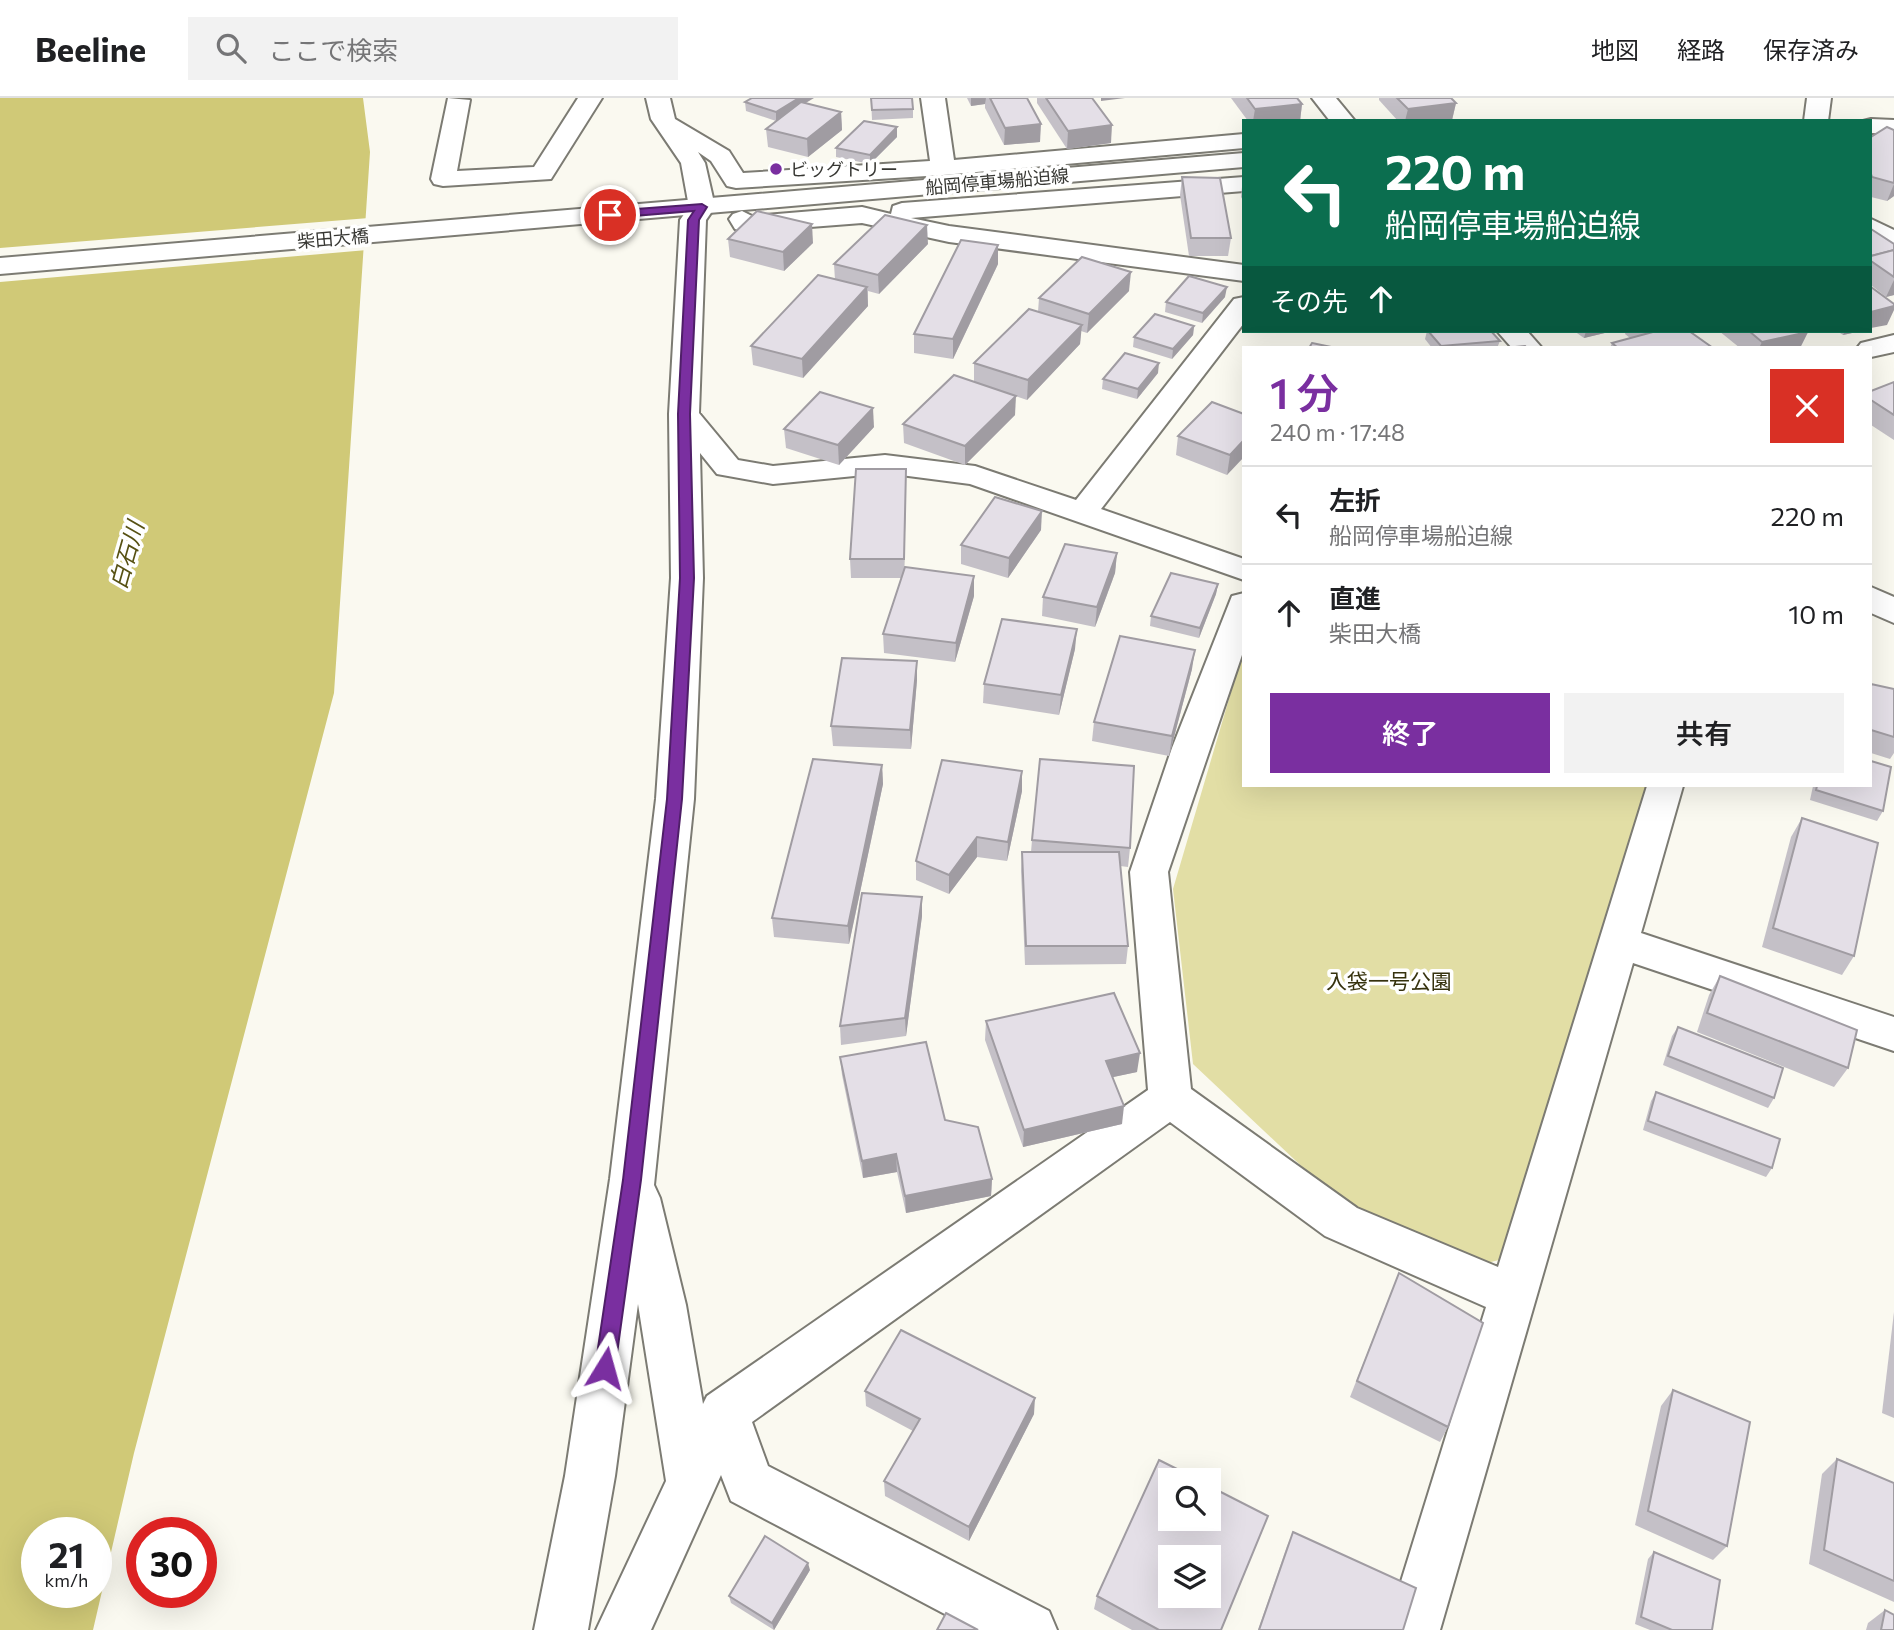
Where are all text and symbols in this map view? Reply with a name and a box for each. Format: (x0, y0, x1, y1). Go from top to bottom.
search box (188, 17, 678, 80)
text: Beeline (35, 28, 146, 69)
icon: search (212, 29, 250, 67)
text: ここで検索 (268, 34, 398, 65)
text: 地図 (1591, 35, 1639, 64)
text: 経路 (1677, 35, 1725, 64)
text: 保存済み (1763, 35, 1859, 64)
text: 220 m (1385, 140, 1525, 200)
icon: left (1270, 147, 1361, 238)
place label: ビッグトリー (790, 158, 898, 180)
marker: ビッグトリー (768, 161, 784, 177)
street label: 船岡停車場船迫線 (924, 164, 1070, 198)
pin (580, 185, 640, 245)
icon: arrive (591, 196, 629, 234)
text: 船岡停車場船迫線 (1385, 204, 1641, 244)
street label: 柴田大橋 (296, 224, 370, 252)
icon: ahead (1362, 280, 1400, 318)
text: その先 (1270, 285, 1348, 316)
text: 1 分 (1270, 366, 1339, 418)
button: close (1770, 369, 1844, 443)
text: 240 m · 17:48 (1270, 418, 1405, 446)
text: 左折 (1329, 484, 1381, 515)
icon: left (1270, 496, 1308, 534)
text: 220 m (1771, 500, 1844, 531)
water label: 白石川 (103, 515, 150, 592)
text: 船岡停車場船迫線 (1329, 521, 1513, 549)
text: 直進 (1329, 582, 1381, 613)
icon: ahead (1270, 594, 1308, 632)
text: 10 m (1788, 598, 1844, 629)
text: 柴田大橋 (1329, 619, 1421, 647)
button: 終了 (1270, 693, 1550, 773)
button: 共有 (1564, 693, 1844, 773)
park label: 入袋一号公園 (1326, 968, 1452, 993)
position arrow (568, 1331, 642, 1405)
map controls (1158, 1468, 1221, 1608)
button: search (1158, 1468, 1221, 1531)
speed limit sign: 30 (126, 1517, 217, 1608)
text: 21 (49, 1532, 84, 1575)
button: layers (1158, 1545, 1221, 1608)
text: km/h (45, 1569, 88, 1591)

